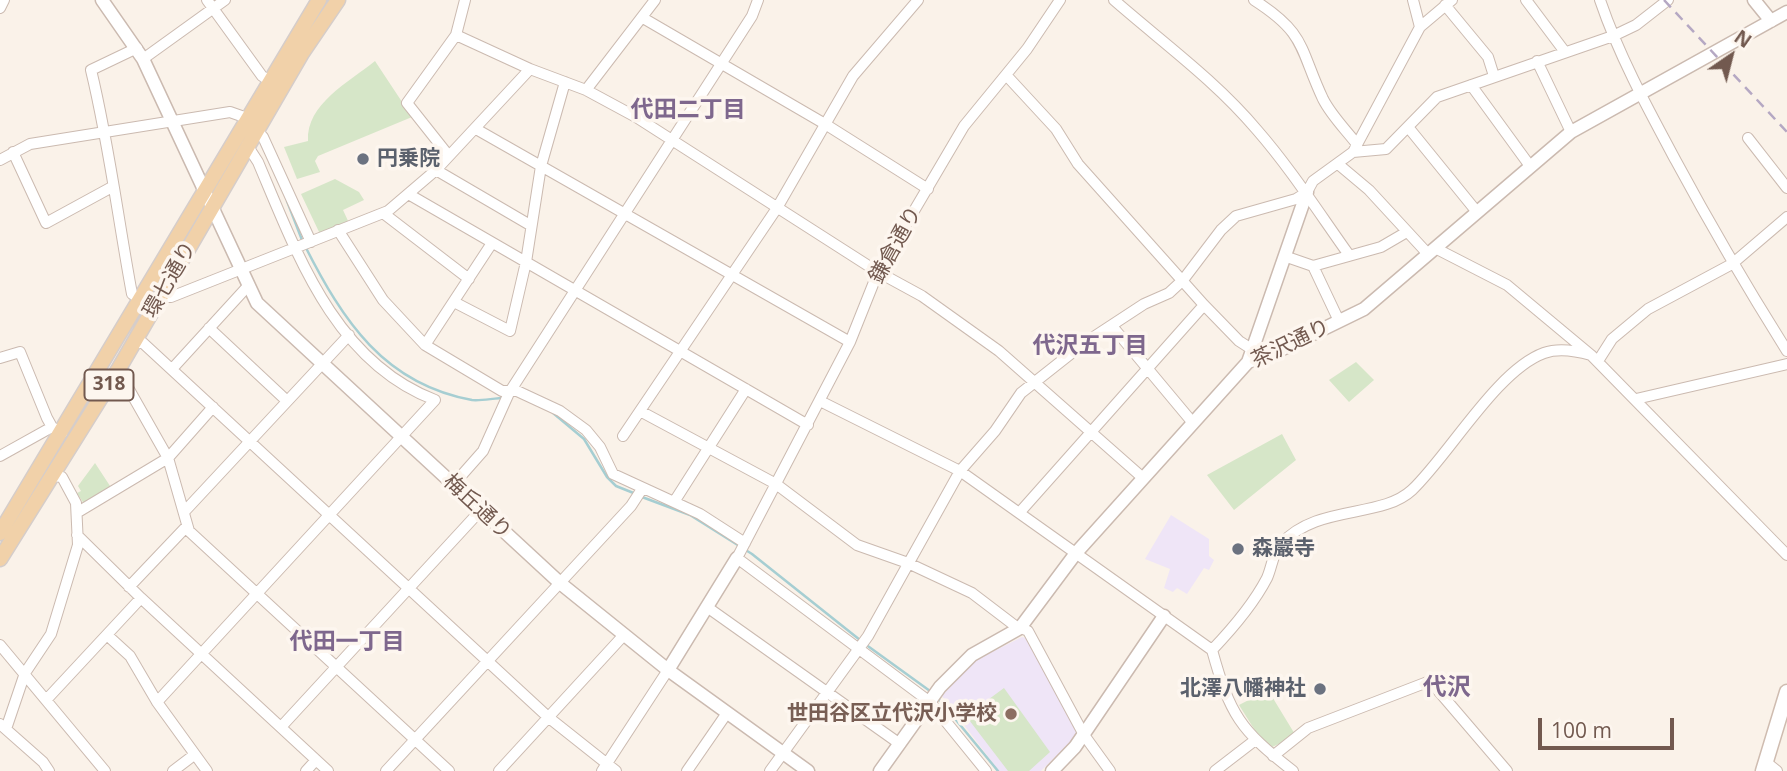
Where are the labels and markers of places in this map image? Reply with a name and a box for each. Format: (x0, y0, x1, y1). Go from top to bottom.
place label: 円乗院 (377, 146, 440, 172)
marker: 円乗院 (355, 151, 371, 167)
place label: 森巖寺 (1252, 536, 1315, 562)
marker: 森巖寺 (1230, 541, 1246, 557)
place label: 北澤八幡神社 (1180, 676, 1306, 702)
marker: 北澤八幡神社 (1312, 681, 1328, 697)
place label: 世田谷区立代沢小学校 (787, 701, 997, 727)
marker: 世田谷区立代沢小学校 (1003, 706, 1019, 722)

